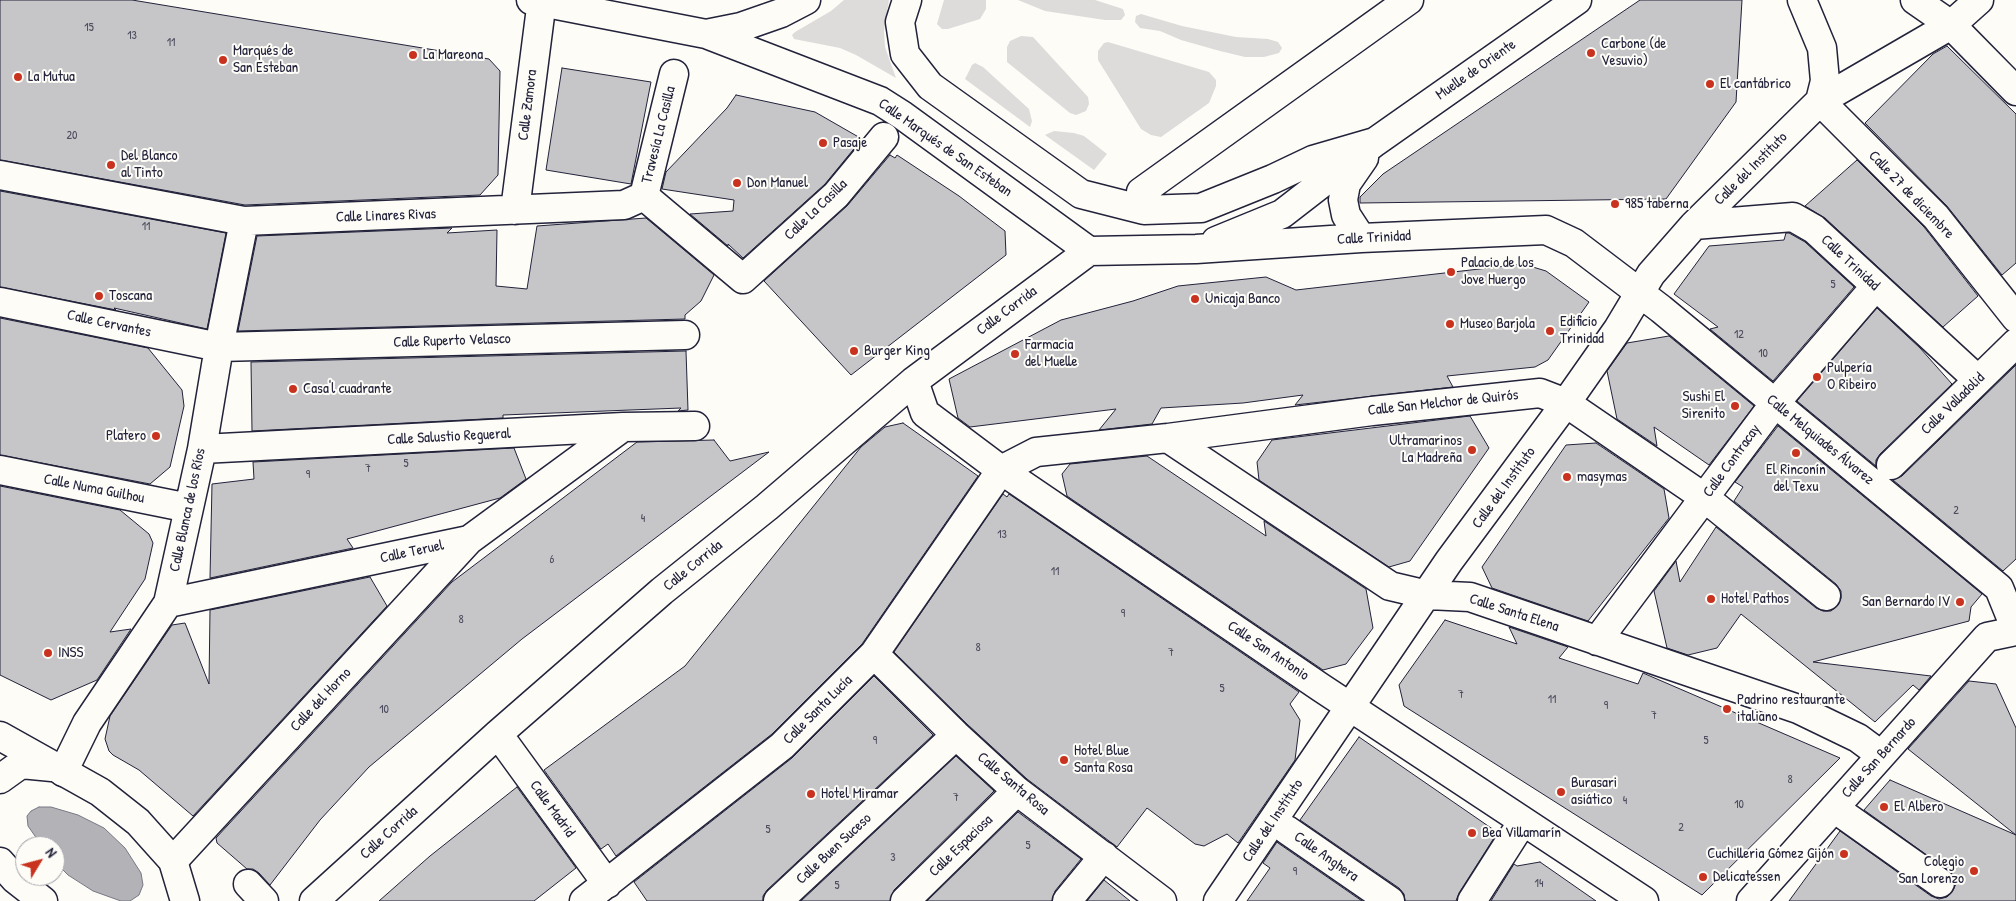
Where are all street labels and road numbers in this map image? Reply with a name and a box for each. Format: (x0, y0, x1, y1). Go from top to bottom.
street label: Muelle de Oriente (1433, 36, 1519, 104)
street label: Calle Zamora (515, 68, 541, 142)
street label: Travesía La Casilla (638, 85, 680, 185)
street label: Calle Marqués de San Esteban (875, 95, 1015, 201)
street label: Calle del Instituto (1711, 129, 1791, 209)
street label: Calle 27 de diciembre (1864, 147, 1958, 243)
street label: Calle La Casilla (781, 176, 851, 244)
street label: Calle Linares Rivas (336, 205, 436, 227)
street label: Calle Trinidad (1337, 227, 1411, 249)
street label: Calle Trinidad (1817, 231, 1883, 295)
street label: Calle Corrida (973, 282, 1041, 340)
street label: Calle Cervantes (65, 306, 153, 342)
street label: Calle Ruperto Velasco (393, 330, 511, 352)
street label: Calle Valladolid (1917, 369, 1989, 439)
street label: Calle San Melchor de Quirós (1367, 386, 1519, 420)
street label: Calle Melquiades Álvarez (1762, 391, 1878, 489)
street label: Calle Contracay (1699, 421, 1765, 501)
street label: Calle Salustio Regueral (387, 425, 511, 449)
street label: Calle del Instituto (1468, 444, 1540, 532)
street label: Calle Blanca de los Ríos (166, 447, 210, 573)
street label: Calle Numa Guilhou (42, 470, 146, 508)
street label: Calle Teruel (378, 536, 446, 568)
street label: Calle Corrida (660, 537, 726, 595)
street label: Calle Santa Elena (1467, 590, 1561, 636)
street label: Calle San Antonio (1224, 617, 1312, 685)
street label: Calle del Horno (287, 664, 355, 736)
street label: Calle Santa Lucía (780, 672, 856, 748)
street label: Calle San Bernardo (1838, 714, 1920, 802)
street label: Calle Santa Rosa (973, 749, 1053, 819)
street label: Calle del Instituto (1239, 776, 1307, 866)
street label: Calle Madrid (525, 777, 579, 841)
street label: Calle Corrida (357, 803, 421, 863)
street label: Calle Buen Suceso (793, 810, 875, 888)
street label: Calle Espaciosa (925, 811, 997, 881)
street label: Calle Anghera (1290, 828, 1362, 886)

